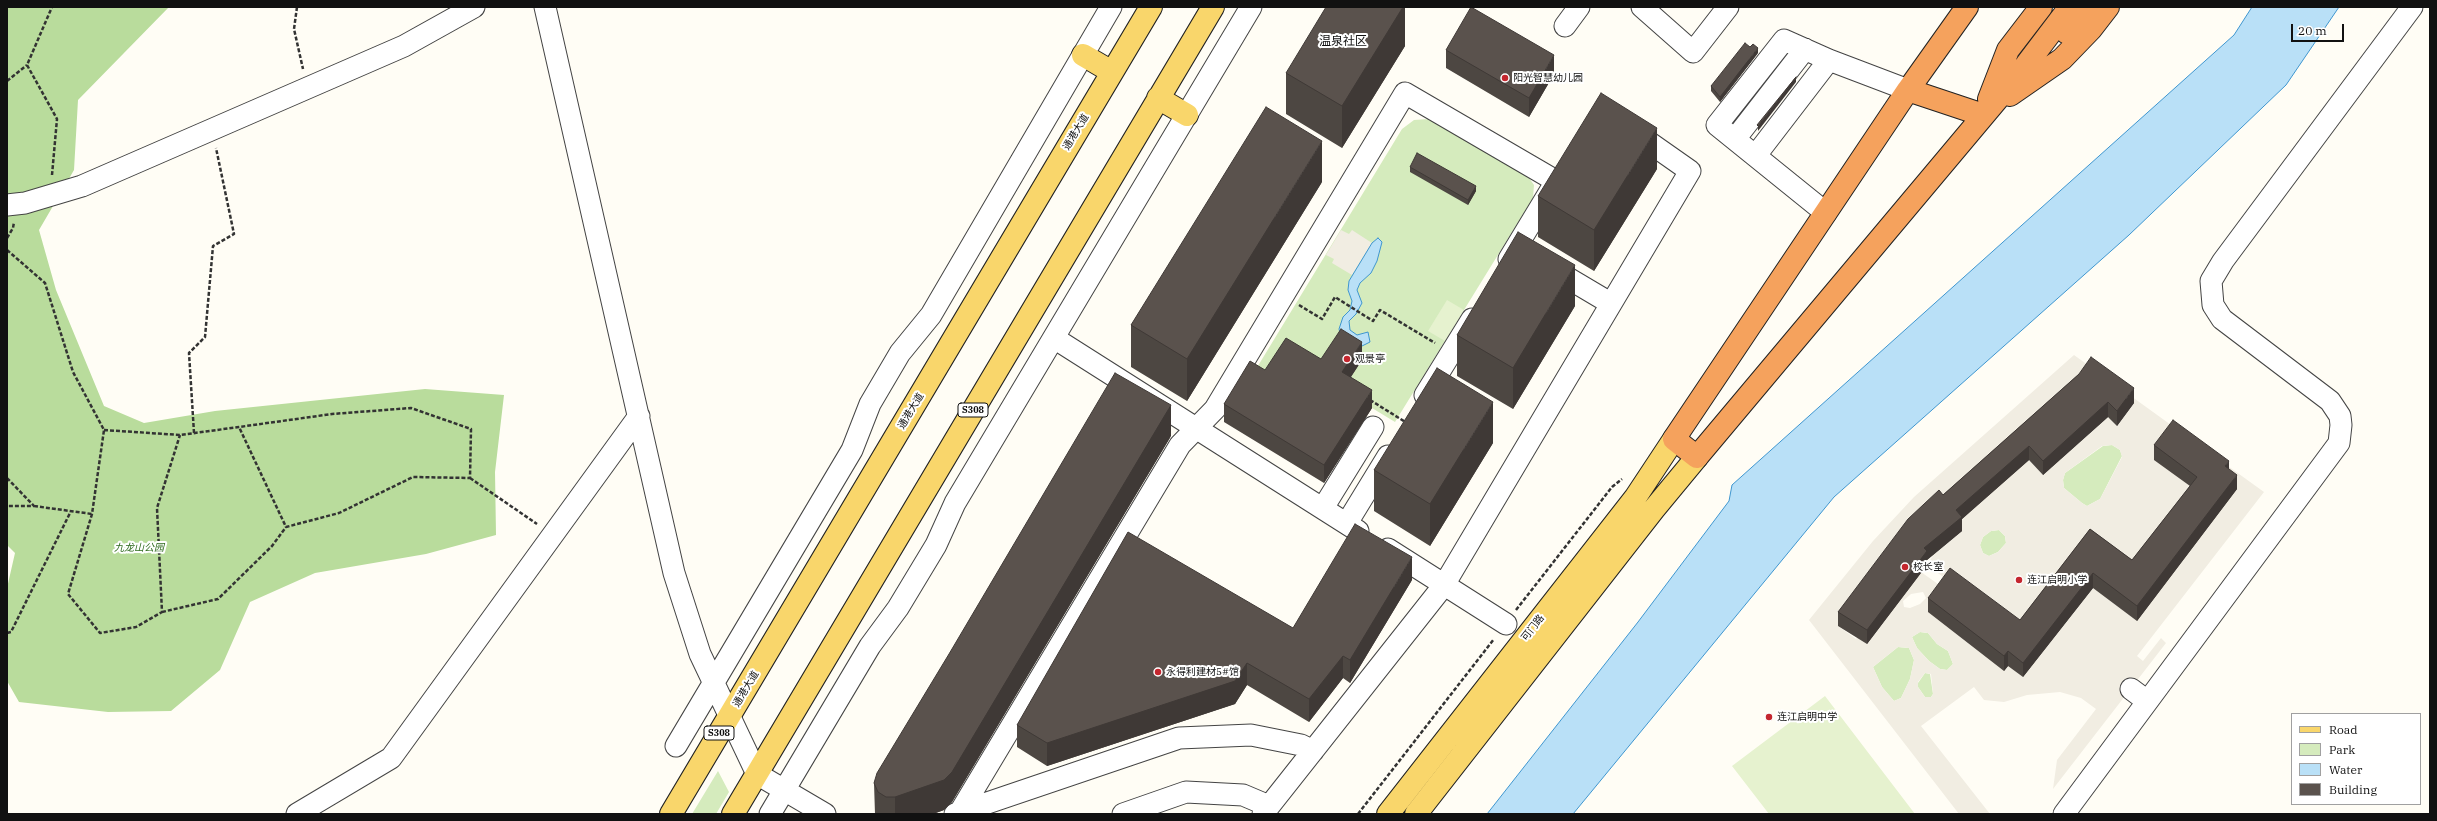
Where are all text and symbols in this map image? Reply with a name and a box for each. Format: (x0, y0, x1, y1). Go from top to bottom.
scale bar (2293, 16, 2346, 42)
text: 20 m (2298, 23, 2327, 38)
district label: 温泉社区 (1319, 35, 1367, 49)
place label: 阳光智慧幼儿园 (1513, 72, 1583, 84)
marker: 阳光智慧幼儿园 (1500, 73, 1510, 83)
street label: 通港大道 (1061, 112, 1091, 152)
place label: 观景亭 (1355, 353, 1385, 365)
marker: 观景亭 (1342, 354, 1352, 364)
street label: 通港大道 (896, 391, 926, 431)
road number: S308 (958, 403, 988, 417)
park label: 九龙山公园 (114, 542, 164, 554)
place label: 校长室 (1913, 561, 1943, 573)
marker: 校长室 (1900, 562, 1910, 572)
place label: 连江启明小学 (2027, 574, 2087, 586)
marker: 连江启明小学 (2014, 575, 2024, 585)
street label: 可门路 (1519, 612, 1547, 644)
place label: 永得利建材5#馆 (1166, 666, 1239, 678)
marker: 永得利建材5#馆 (1153, 667, 1163, 677)
street label: 通港大道 (731, 669, 761, 709)
place label: 连江启明中学 (1777, 711, 1837, 723)
marker: 连江启明中学 (1764, 712, 1774, 722)
legend (2291, 713, 2421, 805)
text: Road (2329, 722, 2358, 737)
road number: S308 (704, 726, 734, 740)
text: Park (2329, 742, 2355, 757)
text: Water (2329, 762, 2362, 777)
text: Building (2329, 782, 2377, 797)

